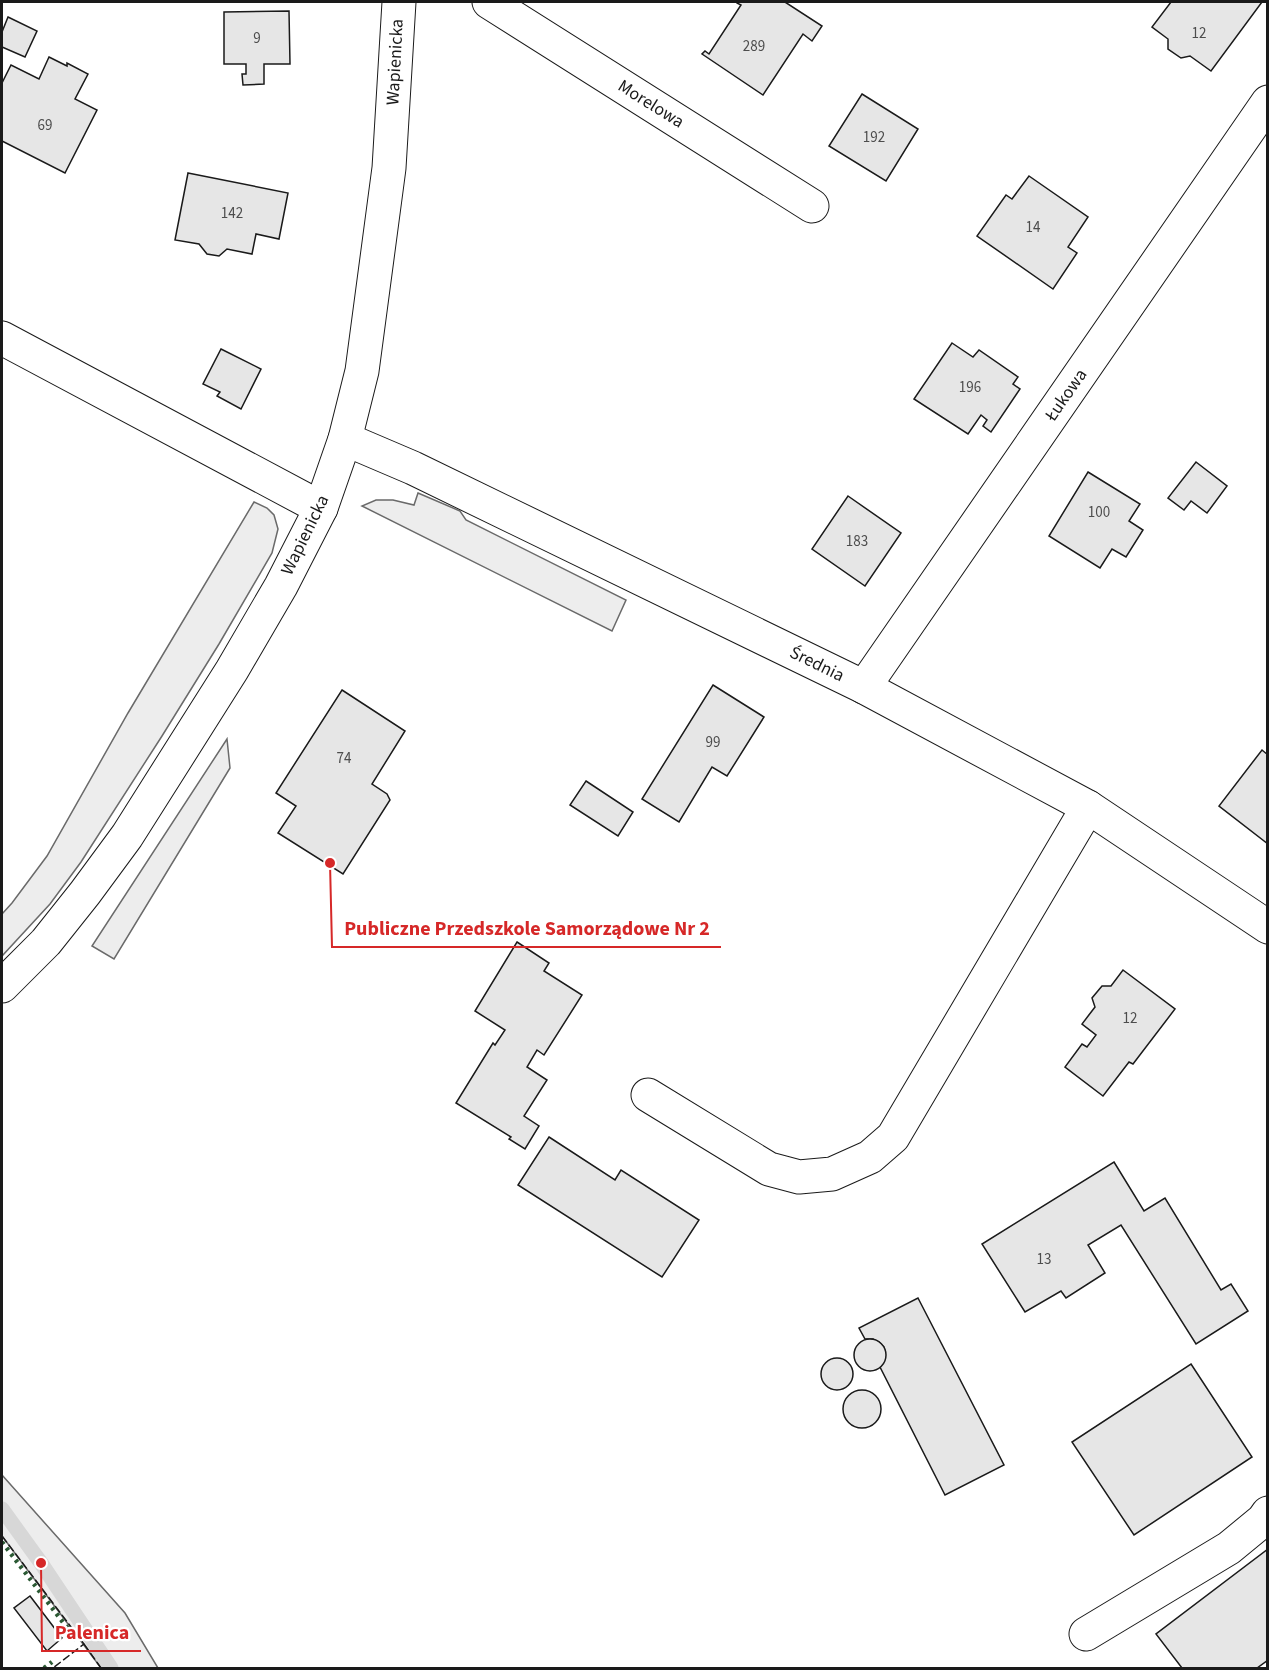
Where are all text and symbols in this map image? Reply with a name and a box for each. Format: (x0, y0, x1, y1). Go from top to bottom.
street label: Wapienicka (380, 18, 410, 106)
house number: 12 (1192, 23, 1206, 44)
house number: 9 (253, 28, 261, 49)
house number: 289 (743, 36, 765, 57)
street label: Morelowa (613, 74, 689, 134)
house number: 69 (38, 115, 52, 136)
house number: 192 (863, 127, 885, 148)
house number: 142 (221, 203, 243, 224)
house number: 14 (1026, 217, 1041, 238)
street label: Łukowa (1038, 364, 1093, 427)
house number: 196 (959, 377, 981, 398)
street label: Wapienicka (275, 491, 335, 579)
house number: 100 (1088, 502, 1110, 523)
house number: 183 (846, 531, 868, 552)
street label: Średnia (785, 640, 849, 688)
house number: 99 (706, 732, 720, 753)
house number: 74 (337, 748, 352, 769)
callout: Publiczne Przedszkole Samorządowe Nr 2 (332, 909, 721, 947)
text: Publiczne Przedszkole Samorządowe Nr 2 (344, 915, 710, 943)
house number: 12 (1123, 1008, 1137, 1029)
house number: 13 (1037, 1249, 1051, 1270)
callout: Palenica (42, 1613, 141, 1651)
text: Palenica (55, 1619, 129, 1647)

